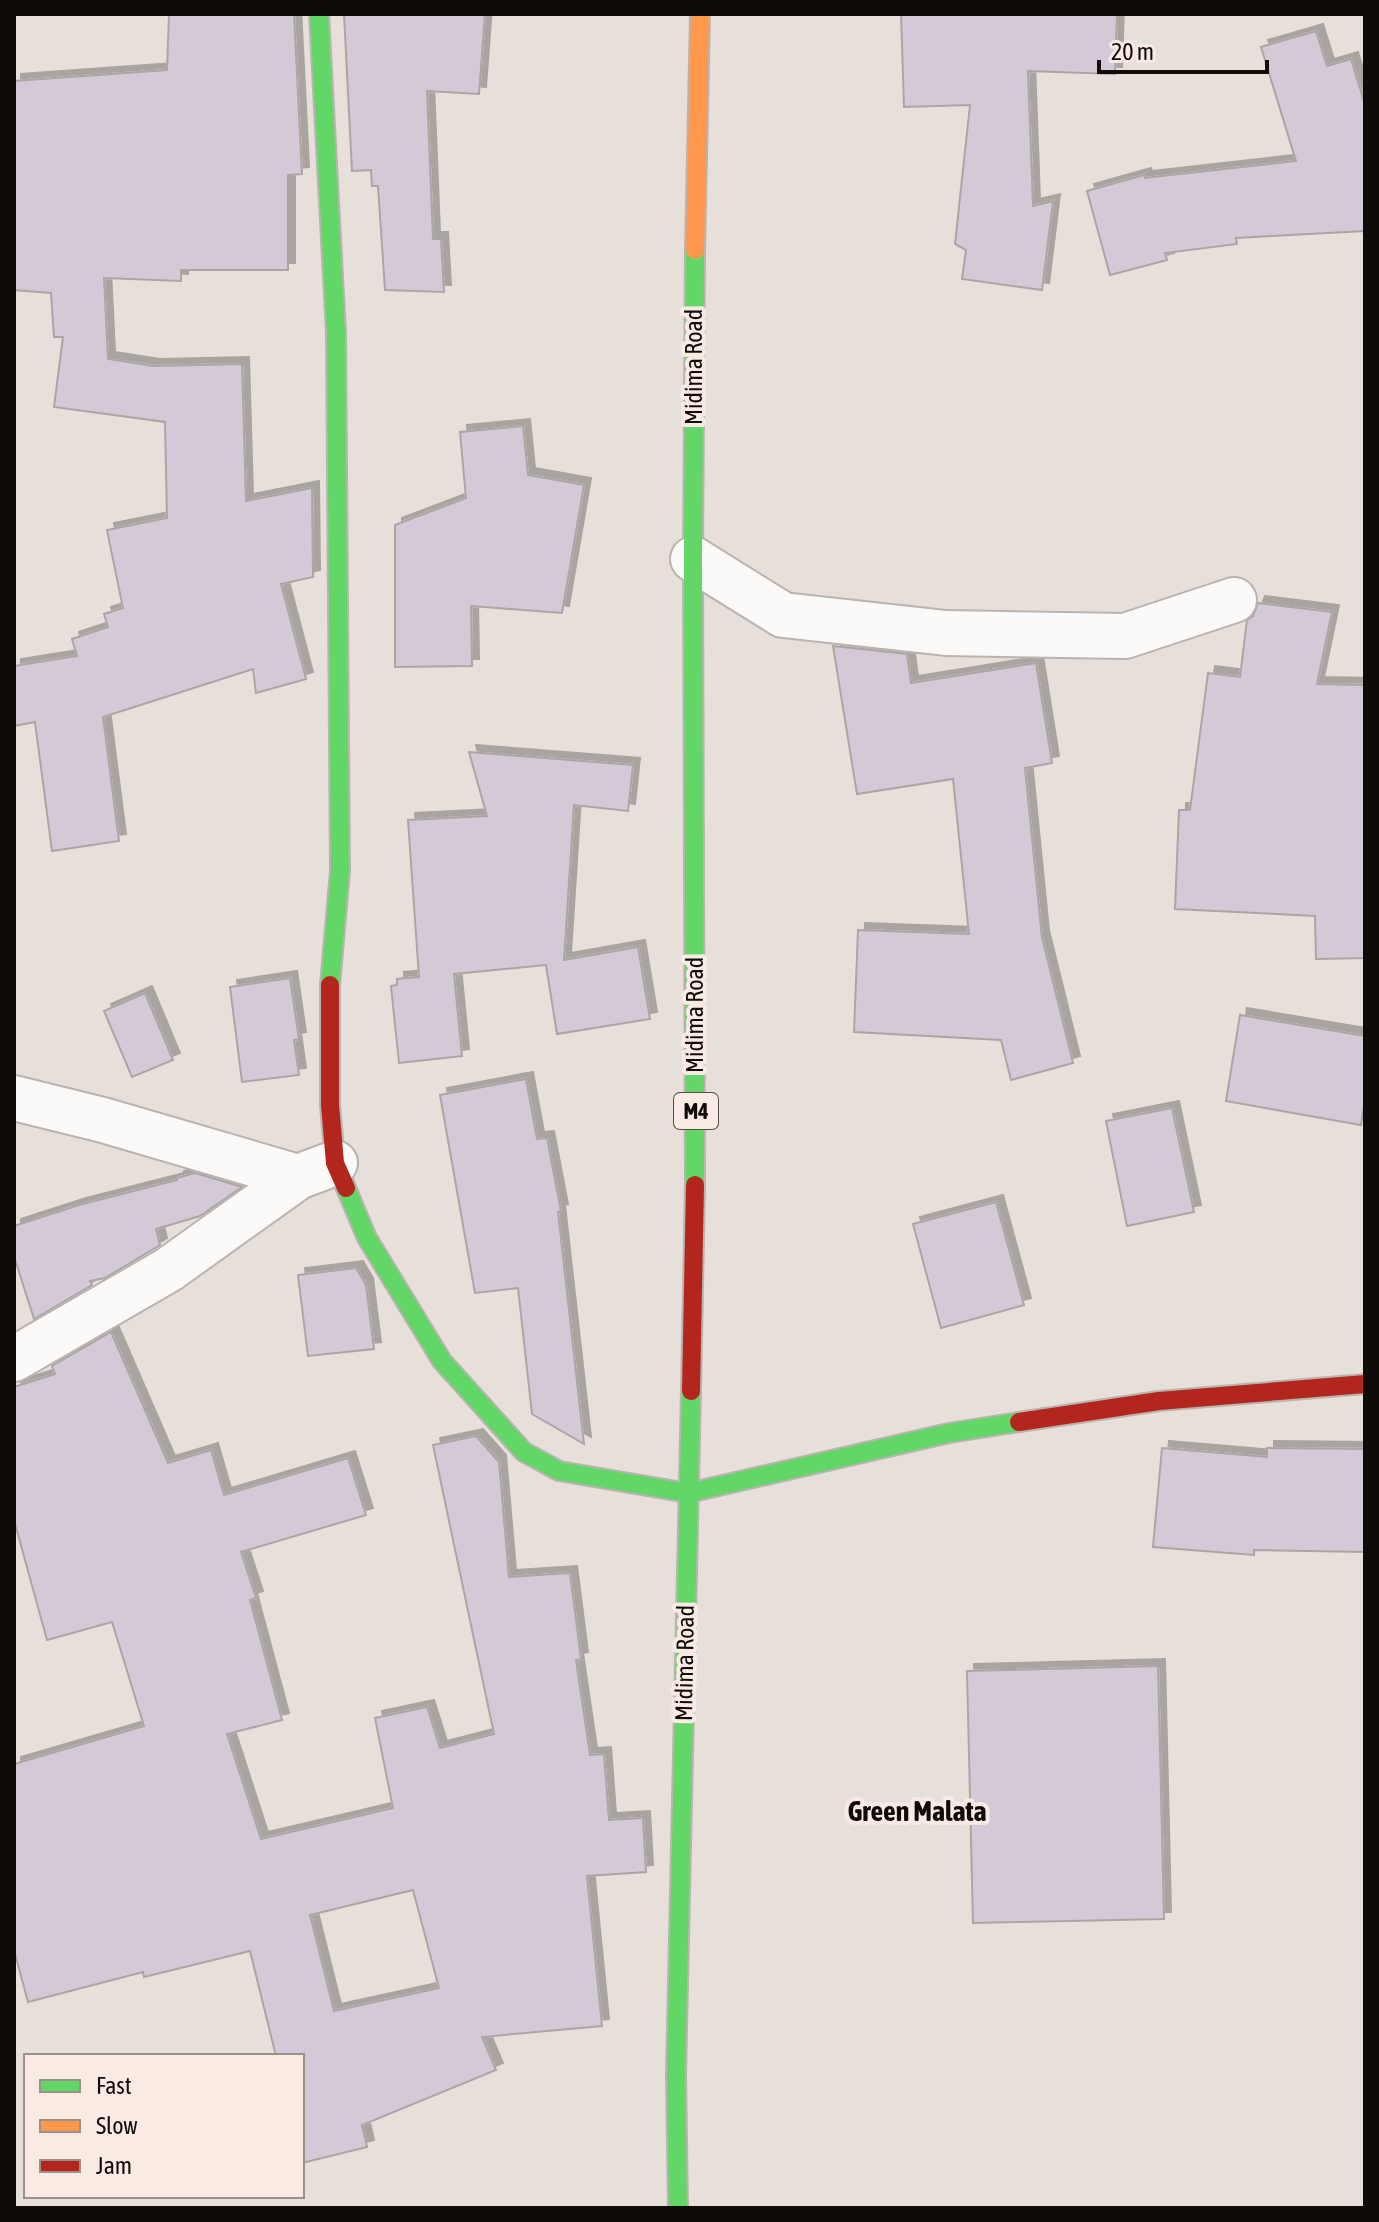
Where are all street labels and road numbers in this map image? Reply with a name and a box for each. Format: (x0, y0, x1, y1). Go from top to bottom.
street label: Midima Road (680, 309, 707, 425)
street label: Midima Road (681, 957, 708, 1073)
road number: M4 (674, 1093, 718, 1129)
street label: Midima Road (670, 1605, 699, 1721)

